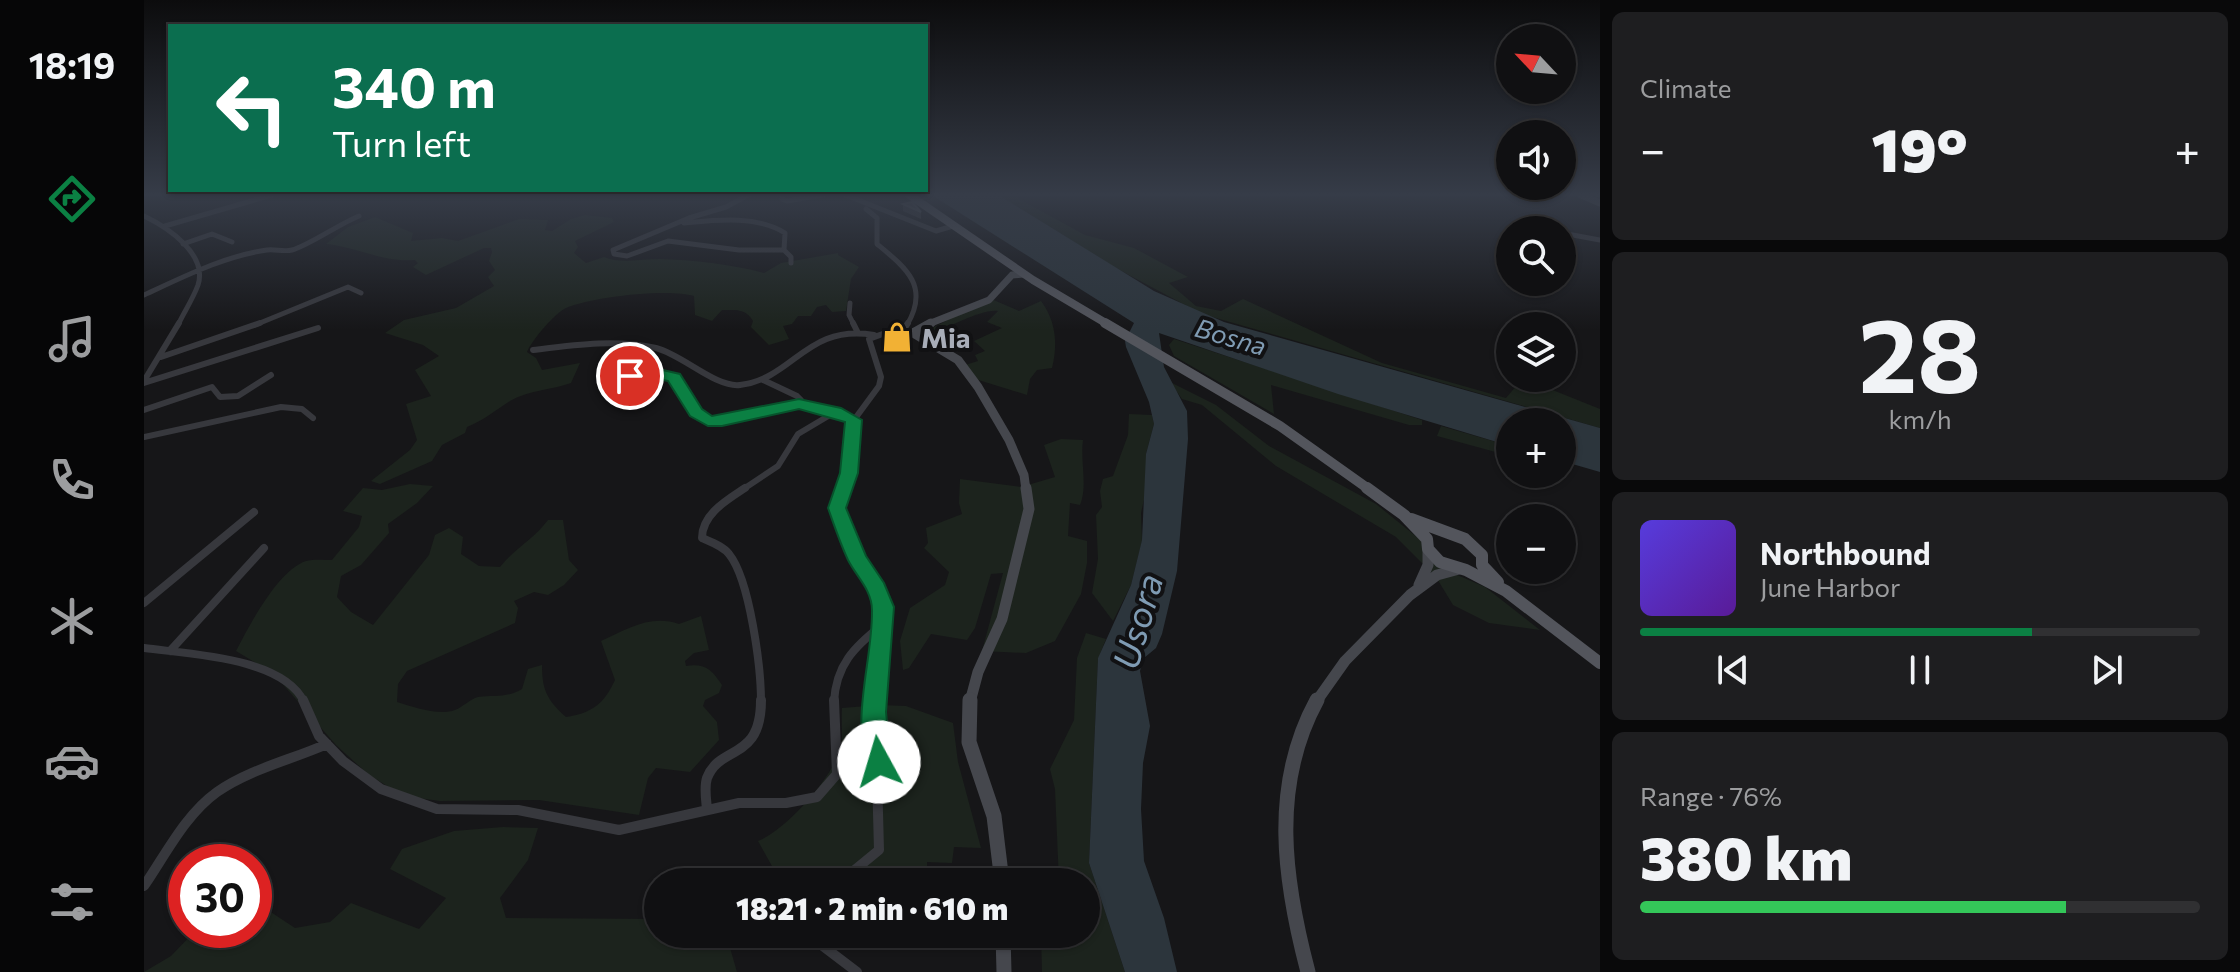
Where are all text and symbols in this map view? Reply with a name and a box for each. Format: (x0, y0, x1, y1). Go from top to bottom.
north arrow (1496, 24, 1576, 104)
map controls (1496, 24, 1576, 584)
text: 18:19 (29, 42, 115, 86)
text: 340 m (332, 51, 496, 120)
icon: left (200, 56, 304, 160)
text: Climate (1640, 72, 1732, 103)
text: 19° (1871, 111, 1968, 184)
text: Turn left (332, 120, 471, 164)
button: sound (1496, 120, 1576, 200)
text: − (1640, 121, 1665, 175)
text: + (2174, 121, 2200, 175)
icon: directions (44, 171, 100, 227)
button: search (1496, 216, 1576, 296)
text: 28 (1859, 287, 1981, 414)
icon: music (44, 311, 100, 367)
water label: Bosna (1192, 311, 1270, 361)
button: layers (1496, 312, 1576, 392)
shop icon: Mia (880, 320, 914, 354)
place label: Mia (921, 320, 971, 354)
pin (596, 342, 664, 410)
icon: arrive (608, 354, 652, 398)
text: km/h (1888, 403, 1952, 434)
button: + (1496, 408, 1576, 488)
icon: phone (44, 452, 100, 508)
button: − (1496, 504, 1576, 584)
text: Northbound (1760, 534, 1931, 571)
water label: Usora (1101, 568, 1171, 674)
text: June Harbor (1760, 571, 1900, 602)
icon: climate (44, 593, 100, 649)
icon: previous (1711, 648, 1755, 692)
icon: pause (1898, 648, 1942, 692)
icon: next (2085, 648, 2129, 692)
position arrow (837, 720, 921, 804)
icon: car (44, 733, 100, 789)
text: Range · 76% (1640, 780, 1782, 811)
text: 380 km (1640, 819, 1853, 892)
speed limit sign: 30 (168, 844, 272, 948)
icon: filters (44, 874, 100, 930)
text: 18:21 · 2 min · 610 m (736, 889, 1008, 926)

